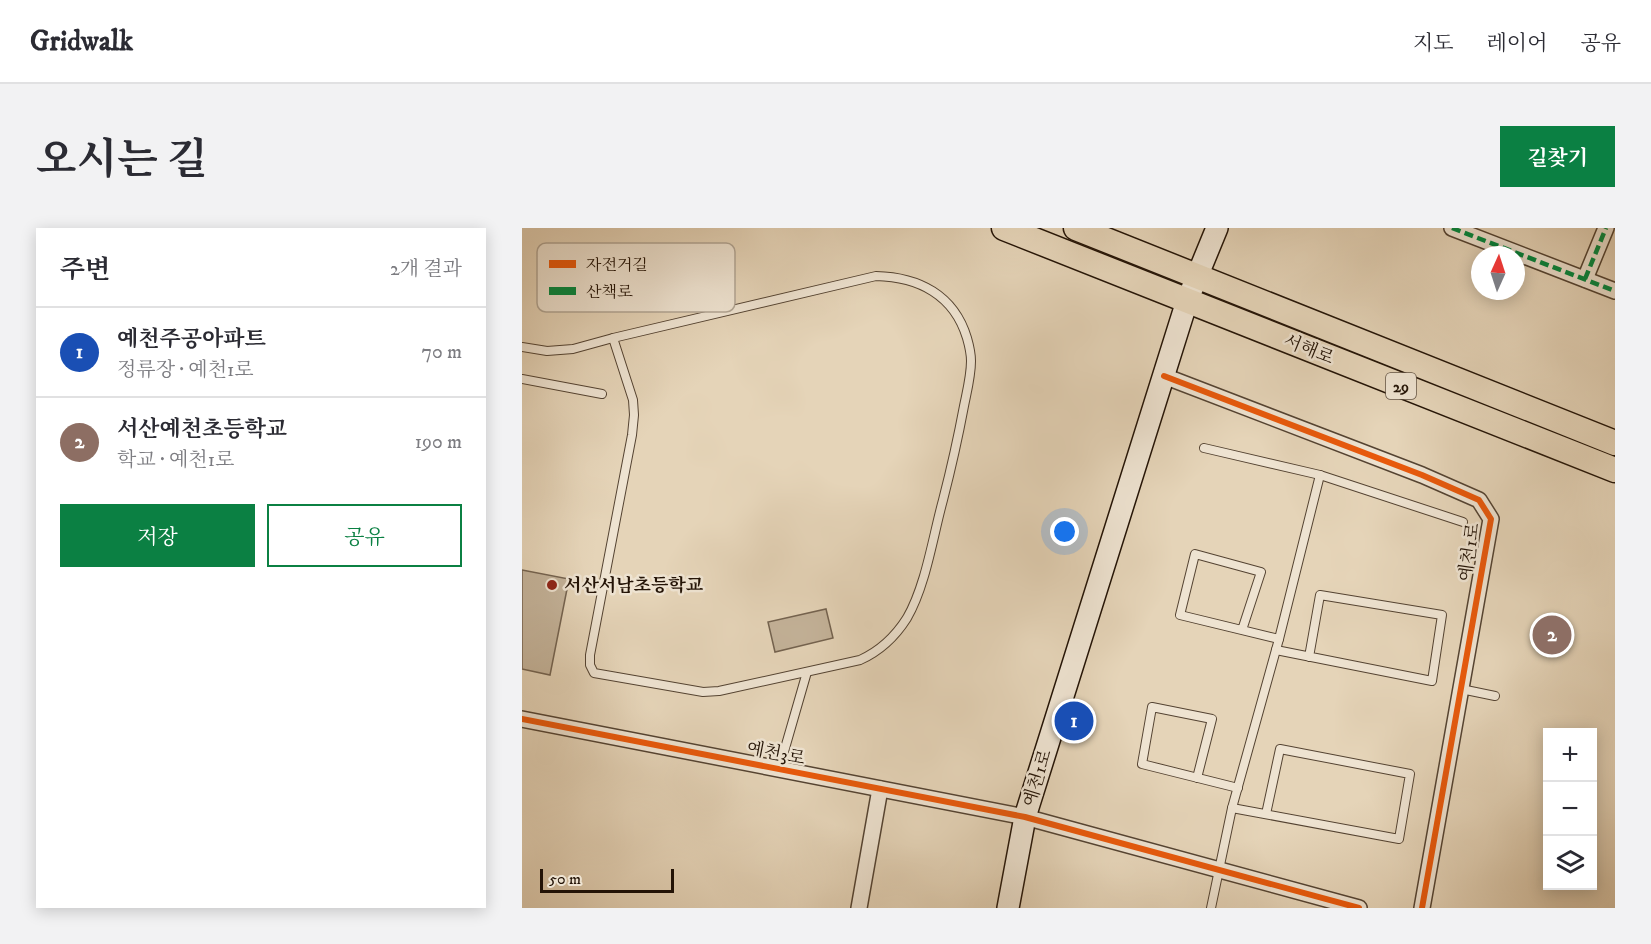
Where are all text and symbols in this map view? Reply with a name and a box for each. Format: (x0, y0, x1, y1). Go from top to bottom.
text: Gridwalk (30, 24, 133, 59)
text: 지도 (1413, 31, 1454, 57)
text: 레이어 (1487, 31, 1547, 57)
text: 공유 (1580, 31, 1621, 57)
button: 길찾기 (1500, 126, 1615, 187)
text: 오시는 길 (36, 135, 207, 187)
legend (537, 243, 735, 312)
north arrow (1471, 246, 1525, 300)
text: 주변 (60, 254, 110, 287)
text: 자전거길 (586, 255, 648, 275)
text: 2개 결과 (390, 257, 462, 282)
text: 산책로 (586, 282, 633, 302)
text: 예천주공아파트 (117, 326, 266, 353)
street label: 서해로 (1280, 330, 1337, 370)
text: 1 (76, 340, 83, 365)
text: 70 m (421, 340, 462, 365)
text: 정류장 · 예천1로 (117, 358, 254, 383)
road number: 29 (1386, 373, 1416, 399)
text: 서산예천초등학교 (117, 416, 287, 443)
text: 2 (75, 430, 84, 455)
text: 190 m (415, 430, 462, 455)
text: 학교 · 예천1로 (117, 448, 234, 473)
button: 저장 (60, 504, 255, 567)
button: 공유 (267, 504, 462, 567)
your location (1050, 517, 1079, 546)
street label: 예천1로 (1455, 522, 1485, 583)
place label: 서산서남초등학교 (564, 575, 704, 597)
marker: 서산서남초등학교 (545, 578, 559, 592)
pin: 2 (1532, 612, 1572, 658)
pin: 1 (1054, 698, 1094, 744)
map controls (1543, 728, 1597, 890)
button: + (1543, 728, 1597, 782)
street label: 예천3로 (745, 738, 807, 770)
street label: 예천1로 (1019, 747, 1057, 810)
button: − (1543, 782, 1597, 836)
button: layers (1543, 836, 1597, 890)
scale bar (540, 866, 674, 894)
text: 50 m (549, 869, 581, 889)

